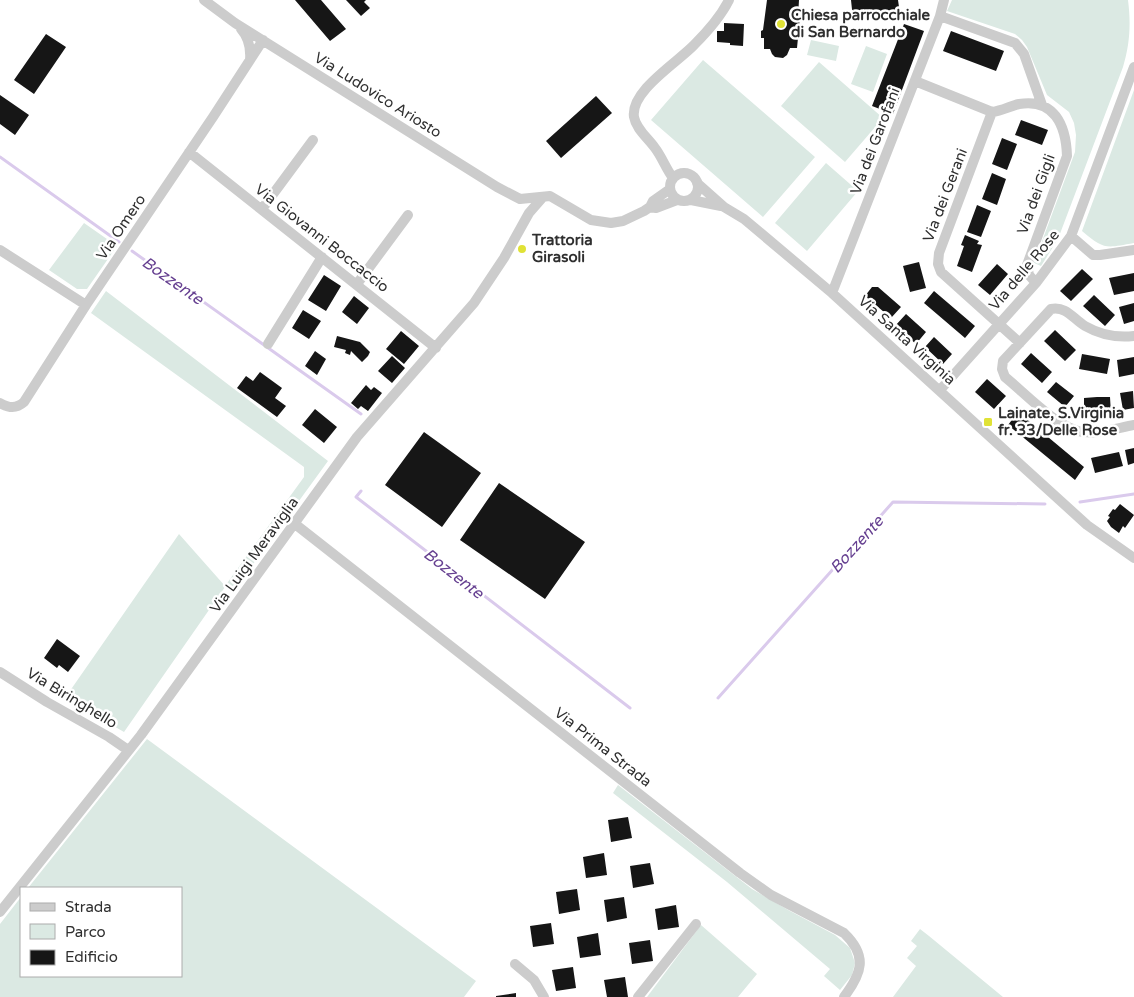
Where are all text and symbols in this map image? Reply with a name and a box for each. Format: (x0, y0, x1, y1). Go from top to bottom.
place label: Chiesa parrocchiale di San Bernardo (791, 6, 931, 41)
marker: Chiesa parrocchiale di San Bernardo (775, 18, 787, 30)
street label: Via Ludovico Ariosto (311, 48, 445, 142)
street label: Via dei Garofani (846, 85, 904, 197)
street label: Via dei Gerani (919, 146, 971, 244)
street label: Via dei Gigli (1013, 151, 1059, 237)
street label: Via Giovanni Boccaccio (251, 180, 393, 296)
street label: Via Omero (92, 191, 150, 263)
street label: Via delle Rose (985, 226, 1063, 314)
place label: Trattoria Girasoli (531, 231, 593, 266)
marker: Trattoria Girasoli (516, 243, 528, 255)
water label: Bozzente (138, 252, 208, 310)
street label: Via Santa Virginia (855, 291, 959, 389)
place label: Lainate, S.Virginia fr. 33/Delle Rose (997, 404, 1124, 439)
marker: Lainate, S.Virginia fr. 33/Delle Rose (982, 416, 994, 428)
street label: Via Luigi Meraviglia (206, 494, 302, 616)
water label: Bozzente (826, 511, 888, 577)
water label: Bozzente (420, 544, 488, 604)
street label: Via Biringhello (23, 664, 121, 732)
street label: Via Prima Strada (551, 703, 655, 791)
legend (20, 887, 182, 977)
text: Strada (65, 898, 112, 916)
text: Parco (65, 923, 106, 941)
text: Edificio (65, 948, 118, 966)

